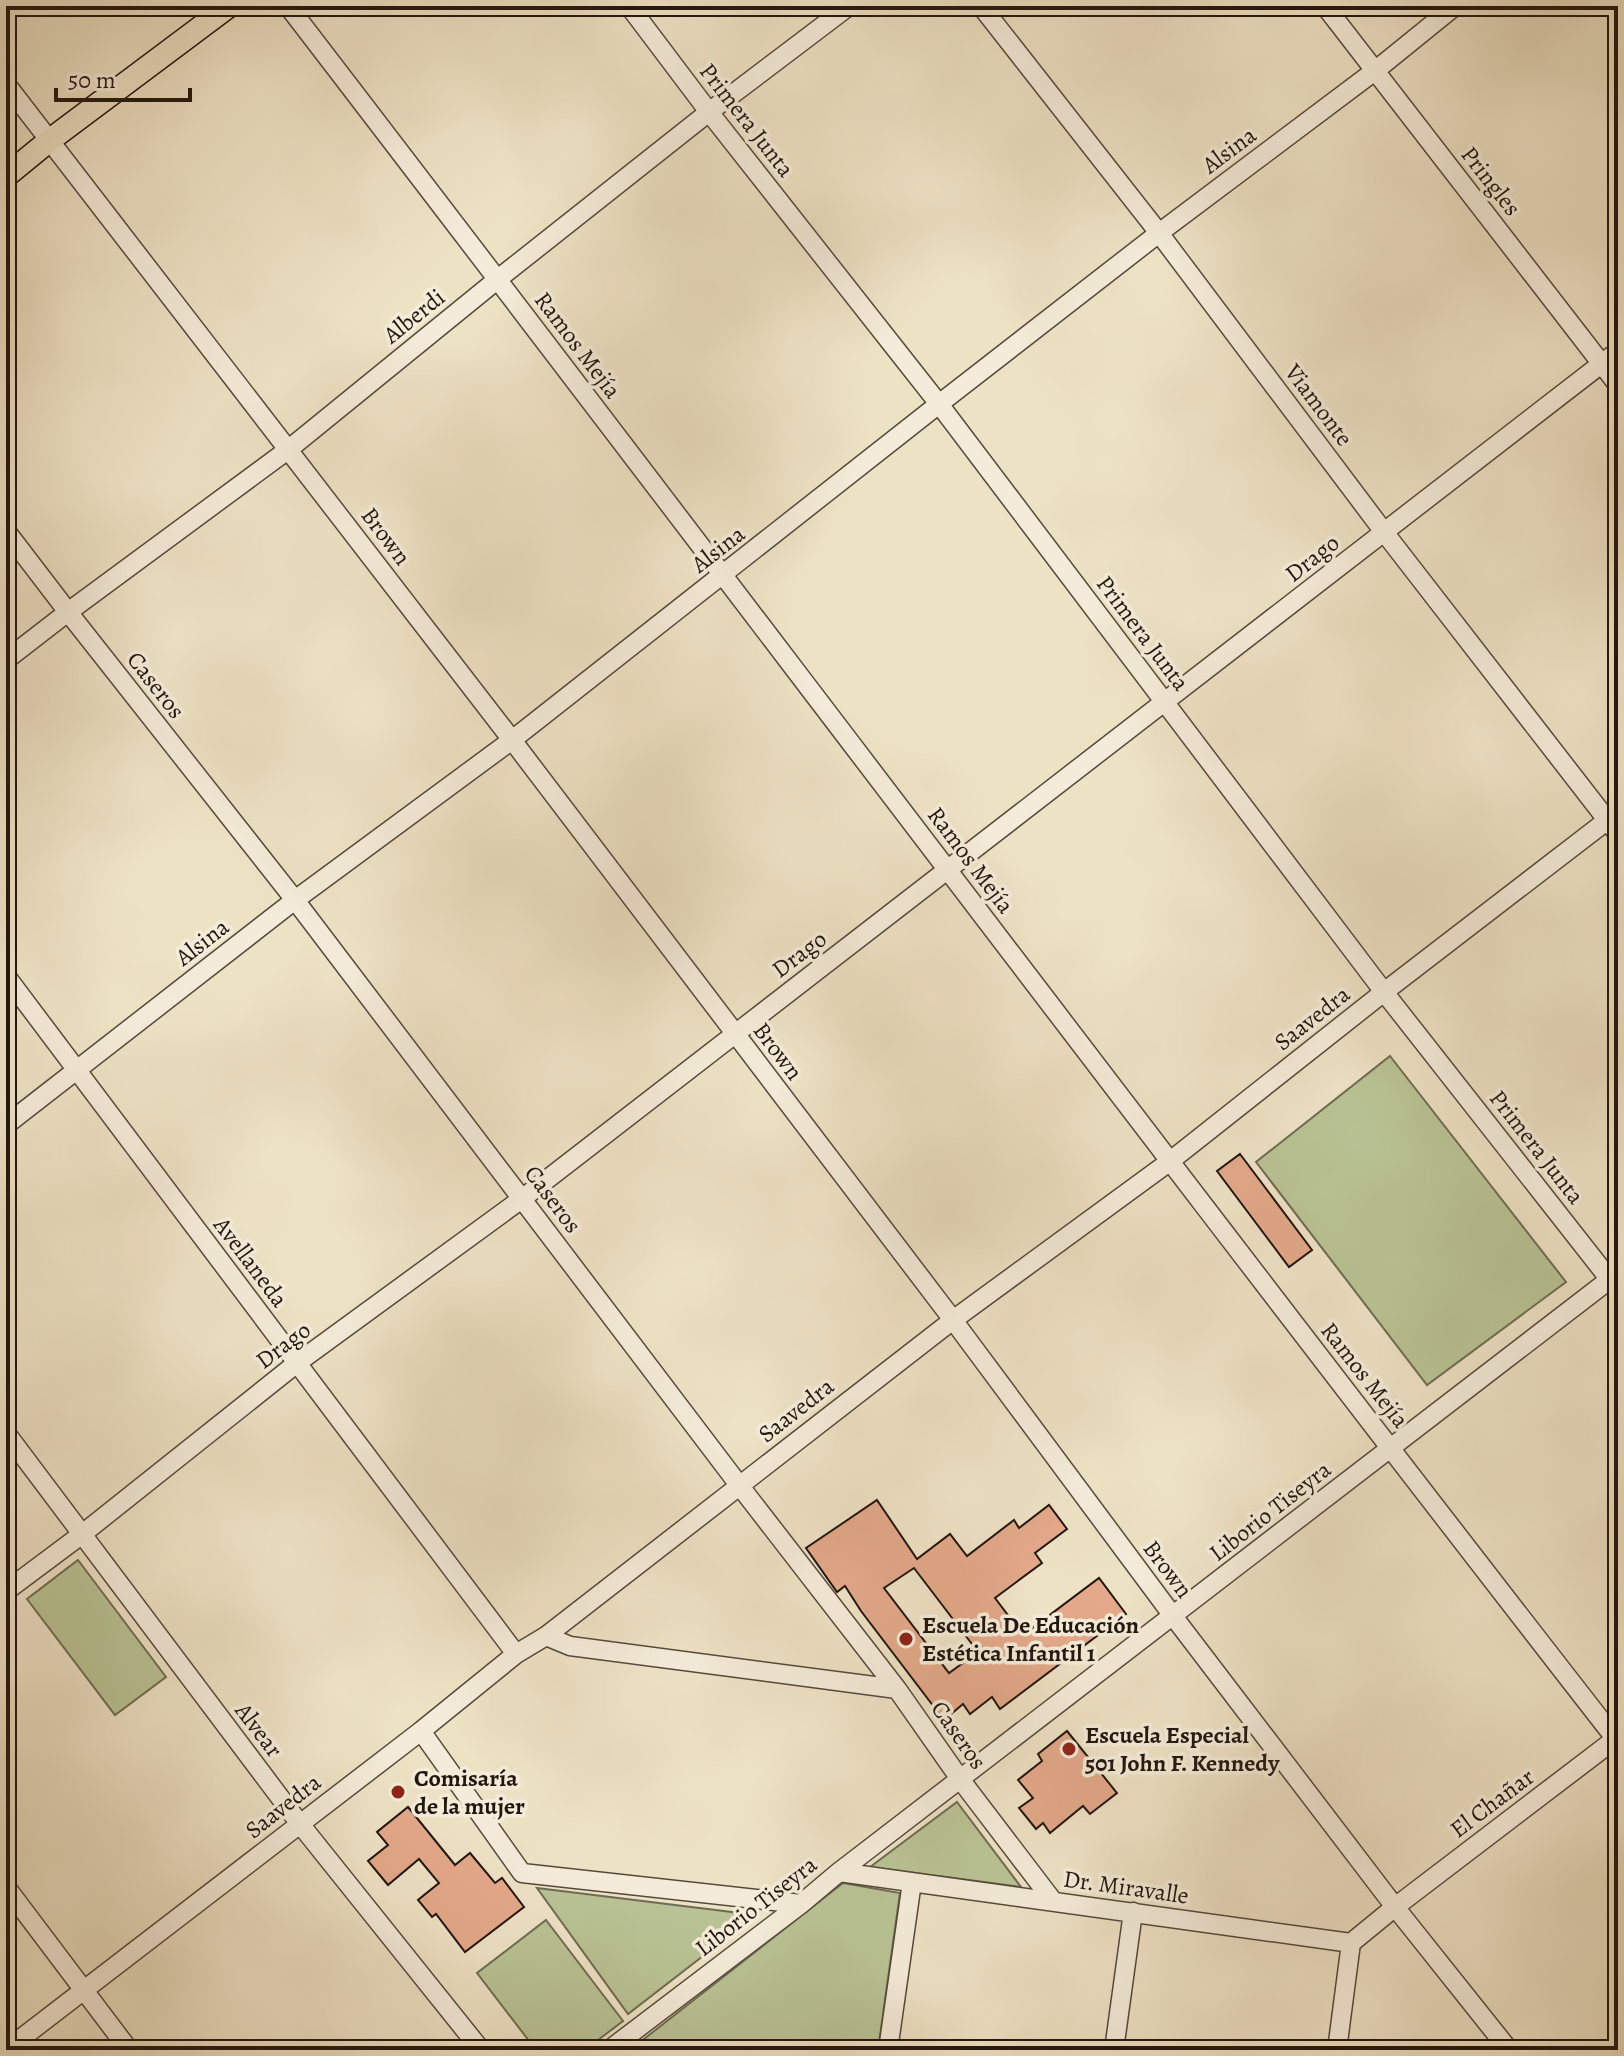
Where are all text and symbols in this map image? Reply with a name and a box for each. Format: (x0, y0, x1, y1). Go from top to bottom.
scale bar (56, 52, 190, 102)
street label: Primera Junta (692, 56, 802, 184)
text: 50 m (68, 64, 116, 96)
street label: Alsina (1195, 119, 1263, 181)
street label: Pringles (1454, 139, 1528, 223)
street label: Alberdi (376, 281, 452, 351)
street label: Ramos Mejía (527, 285, 629, 406)
street label: Viamonte (1277, 356, 1360, 453)
street label: Brown (354, 501, 418, 571)
street label: Alsina (684, 517, 752, 581)
street label: Drago (1278, 527, 1346, 589)
street label: Primera Junta (1089, 569, 1197, 698)
street label: Caseros (120, 645, 192, 725)
street label: Ramos Mejía (920, 800, 1022, 921)
street label: Alsina (168, 910, 236, 974)
street label: Drago (765, 923, 833, 985)
street label: Saavedra (1267, 978, 1357, 1058)
street label: Brown (746, 1016, 810, 1086)
street label: Primera Junta (1482, 1083, 1592, 1211)
street label: Caseros (517, 1159, 589, 1239)
street label: Avellaneda (206, 1209, 296, 1314)
street label: Drago (249, 1314, 317, 1376)
street label: Ramos Mejía (1314, 1315, 1417, 1435)
street label: Saavedra (751, 1370, 841, 1450)
street label: Liborio Tiseyra (1203, 1453, 1338, 1569)
street label: Brown (1136, 1534, 1200, 1604)
place label: Escuela De Educación Estética Infantil 1 (922, 1609, 1139, 1669)
marker: Escuela De Educación Estética Infantil 1 (897, 1630, 915, 1648)
street label: Caseros (924, 1694, 994, 1776)
street label: Alvear (227, 1695, 290, 1764)
place label: Escuela Especial 501 John F. Kennedy (1085, 1719, 1280, 1779)
marker: Escuela Especial 501 John F. Kennedy (1060, 1740, 1078, 1758)
street label: El Chañar (1443, 1761, 1541, 1845)
place label: Comisaría de la mujer (414, 1762, 525, 1822)
street label: Saavedra (238, 1766, 328, 1846)
marker: Comisaría de la mujer (389, 1783, 407, 1801)
street label: Liborio Tiseyra (689, 1848, 824, 1964)
street label: Dr. Miravalle (1061, 1862, 1191, 1912)

